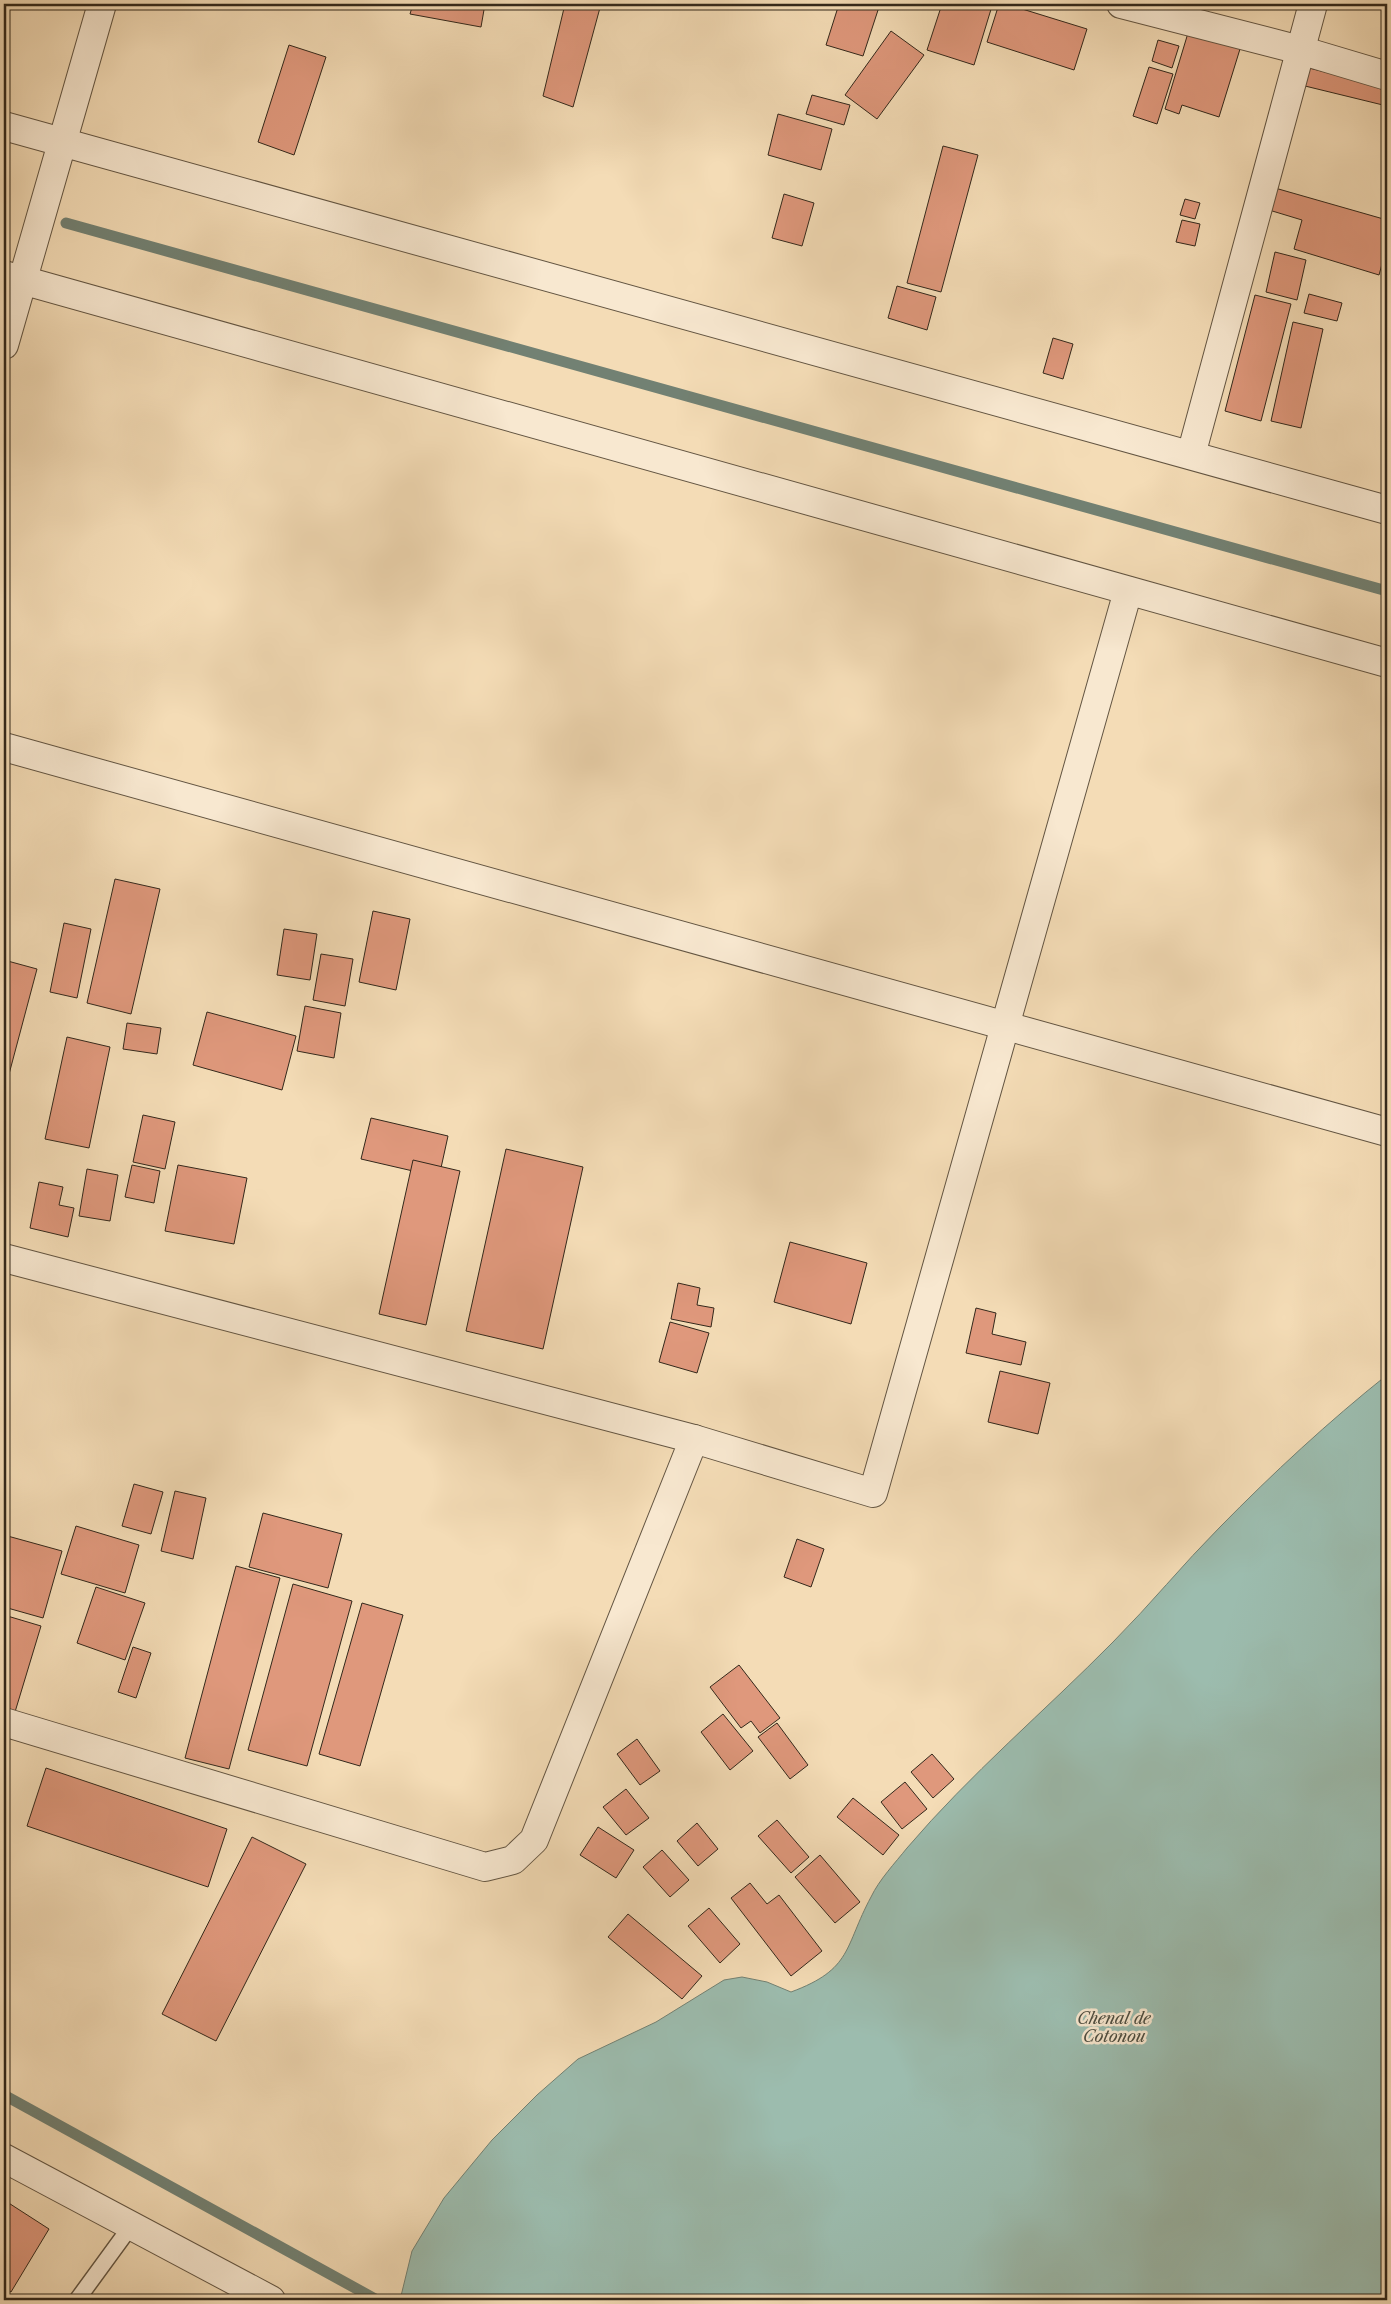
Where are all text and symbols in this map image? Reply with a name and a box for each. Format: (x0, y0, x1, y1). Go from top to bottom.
water label: Chenal de Cotonou (1077, 2008, 1152, 2046)

